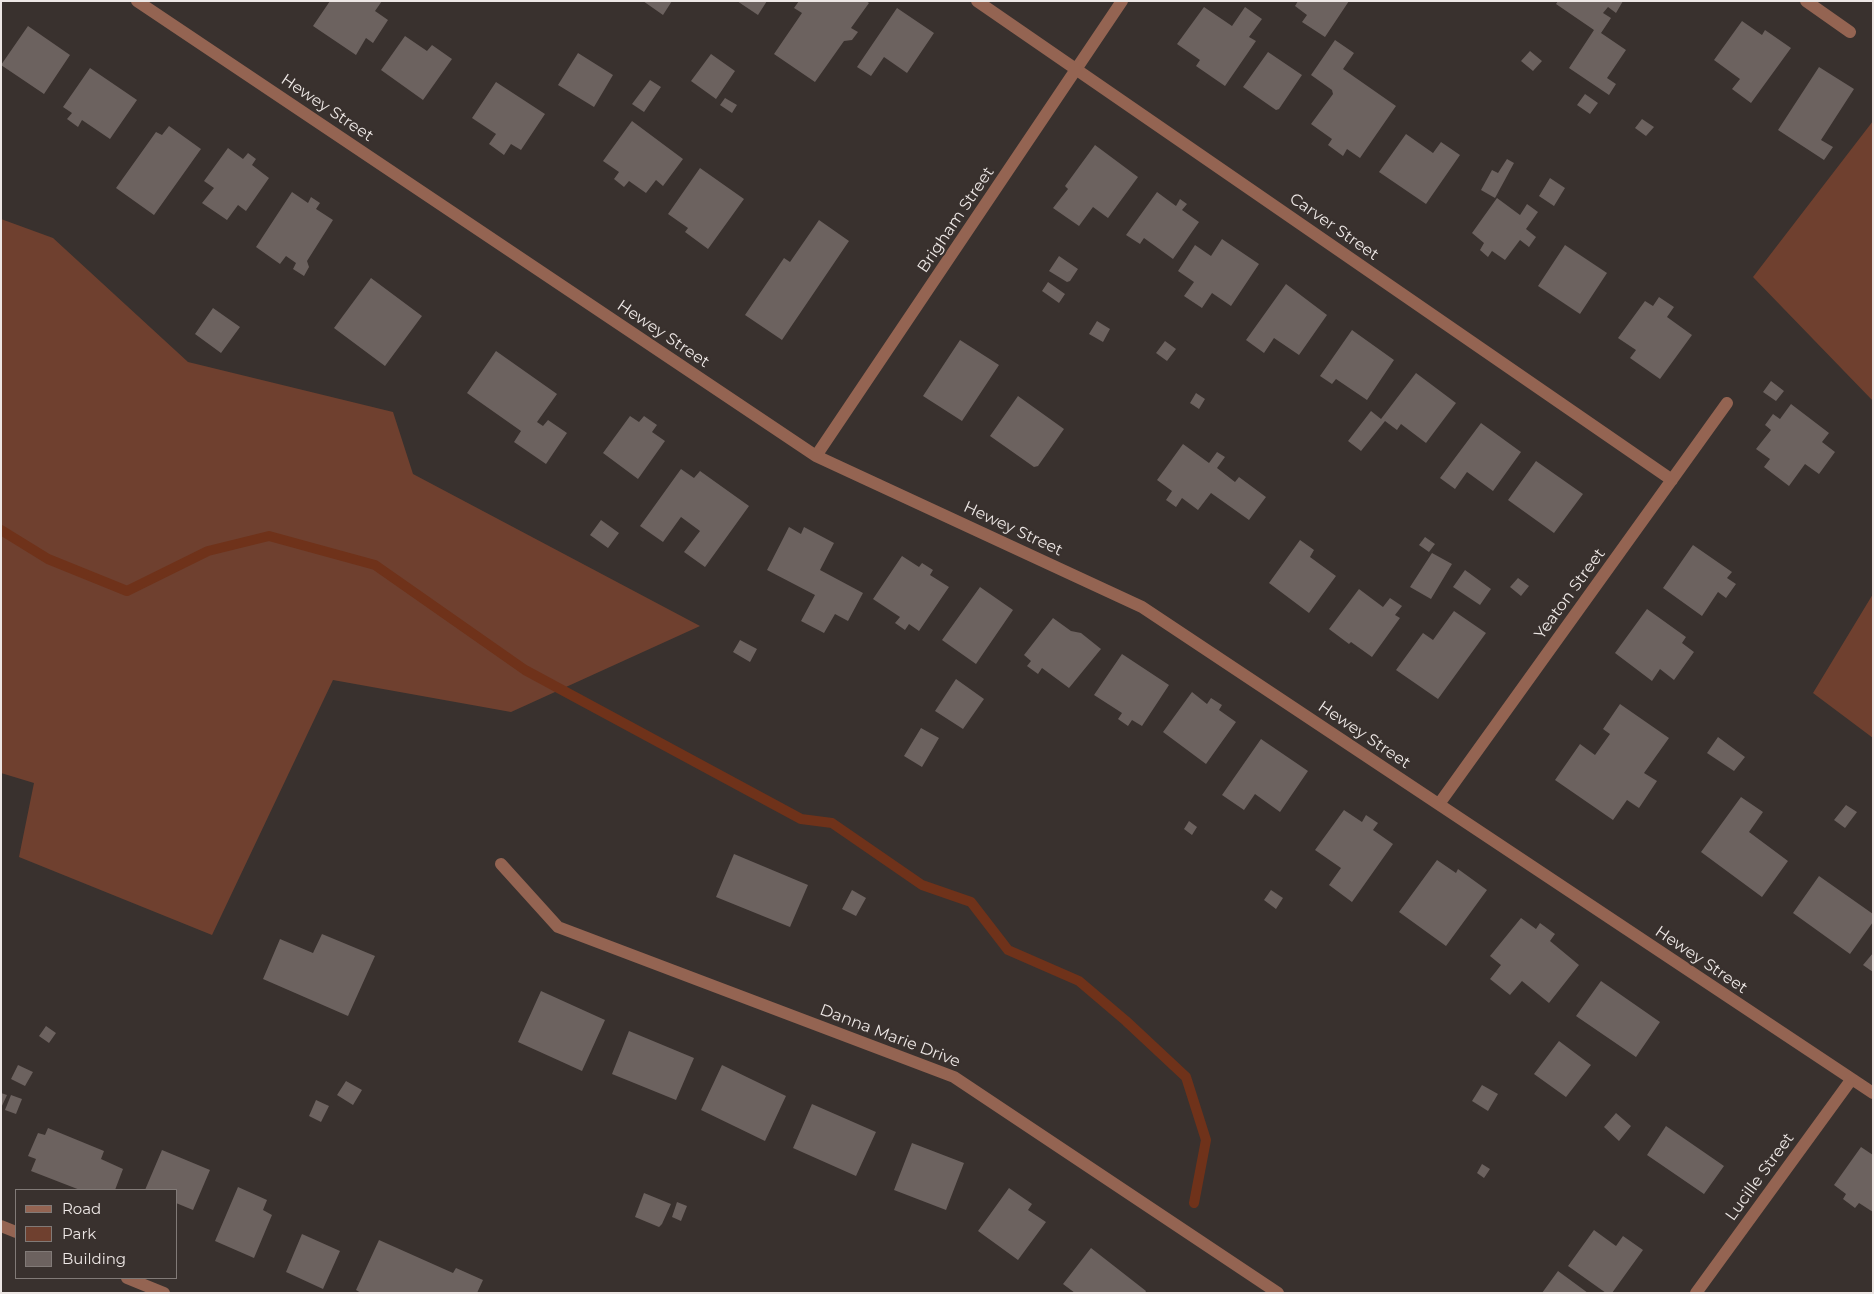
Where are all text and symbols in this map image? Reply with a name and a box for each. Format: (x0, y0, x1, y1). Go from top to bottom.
street label: Hewey Street (277, 70, 377, 146)
street label: Brigham Street (914, 163, 998, 277)
street label: Carver Street (1286, 189, 1382, 265)
street label: Hewey Street (613, 296, 713, 372)
street label: Hewey Street (960, 498, 1066, 560)
street label: Yeaton Street (1531, 545, 1609, 643)
street label: Hewey Street (1314, 697, 1414, 773)
street label: Hewey Street (1651, 922, 1751, 998)
street label: Danna Marie Drive (817, 1000, 963, 1072)
street label: Lucille Street (1722, 1129, 1798, 1225)
legend (15, 1189, 178, 1279)
text: Road (62, 1199, 101, 1218)
text: Park (62, 1224, 96, 1243)
text: Building (62, 1249, 126, 1268)

